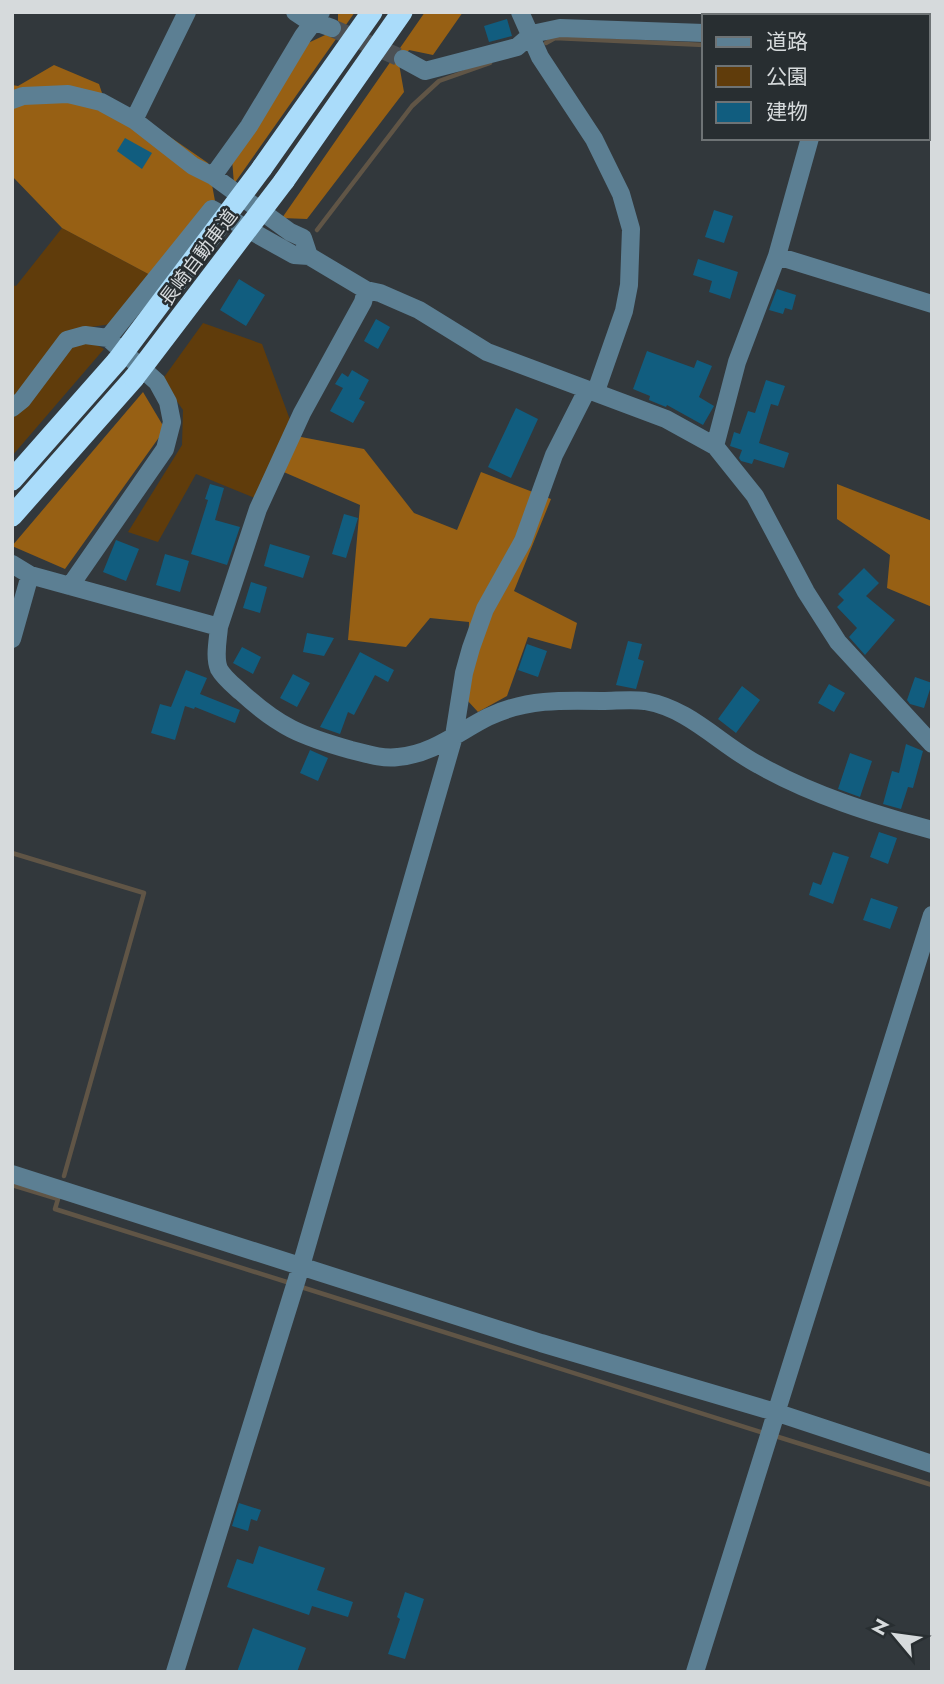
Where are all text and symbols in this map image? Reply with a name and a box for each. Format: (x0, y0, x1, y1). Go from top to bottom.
legend (702, 14, 930, 140)
text: 道路 (766, 27, 808, 57)
text: 公園 (766, 62, 808, 92)
text: 建物 (766, 97, 808, 127)
street label: 長崎自動車道 (153, 204, 243, 311)
north arrow (860, 1600, 930, 1670)
text: N (865, 1614, 896, 1640)

